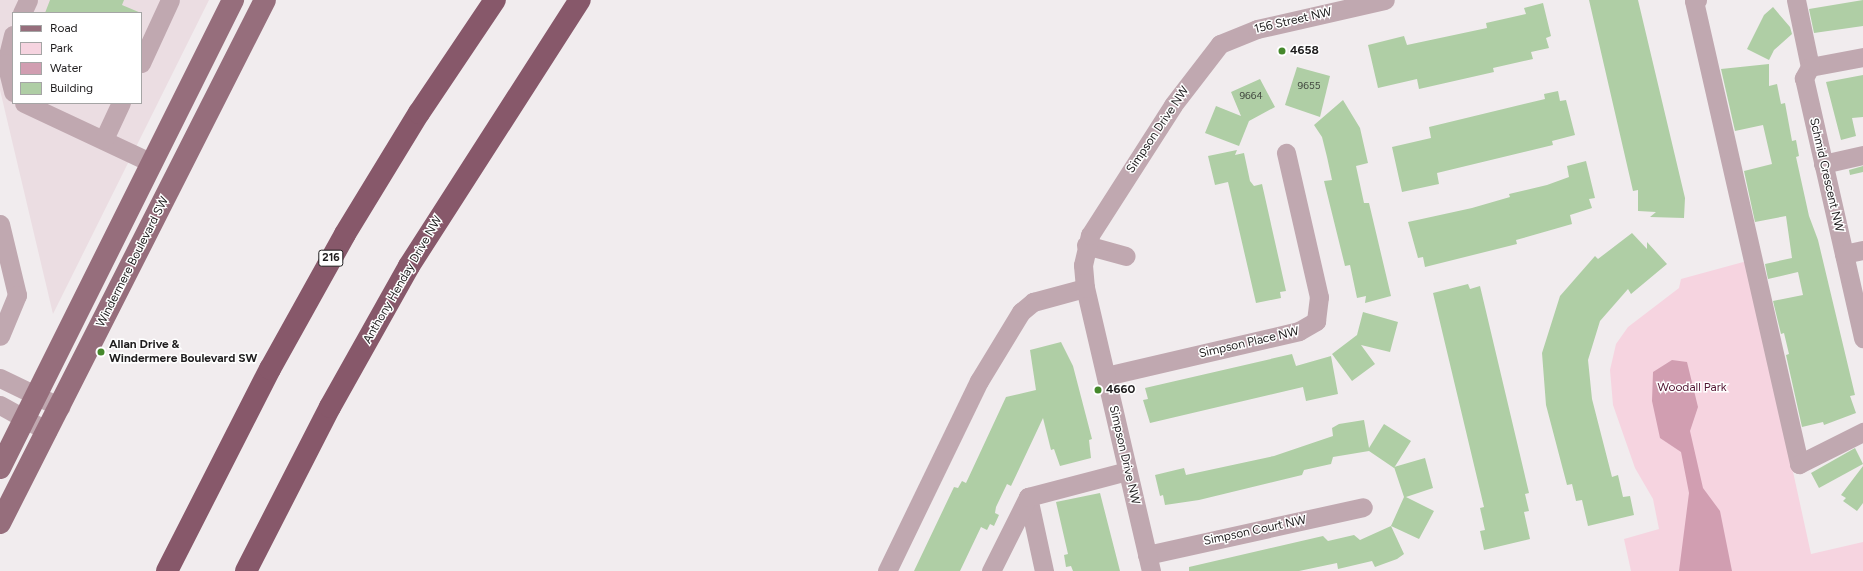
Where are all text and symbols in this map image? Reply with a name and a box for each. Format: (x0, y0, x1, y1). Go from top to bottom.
street label: 156 Street NW (1253, 5, 1333, 37)
legend (12, 12, 142, 104)
text: Road (50, 21, 78, 35)
text: Park (50, 41, 73, 55)
place label: 4658 (1290, 44, 1319, 58)
marker: 4658 (1277, 46, 1287, 56)
text: Water (50, 61, 82, 75)
house number: 9655 (1298, 80, 1320, 92)
text: Building (50, 81, 93, 95)
street label: Simpson Drive NW (1124, 84, 1192, 176)
house number: 9664 (1239, 90, 1263, 102)
street label: Schmid Crescent NW (1806, 117, 1846, 233)
street label: Windermere Boulevard SW (94, 195, 172, 329)
street label: Anthony Henday Drive NW (361, 214, 445, 346)
road number: 216 (318, 249, 344, 267)
street label: Simpson Place NW (1198, 324, 1300, 362)
place label: Allan Drive & Windermere Boulevard SW (109, 338, 257, 366)
marker: Allan Drive & Windermere Boulevard SW (96, 347, 106, 357)
park label: Woodall Park (1657, 381, 1727, 395)
place label: 4660 (1106, 383, 1135, 397)
marker: 4660 (1093, 385, 1103, 395)
street label: Simpson Drive NW (1106, 404, 1142, 506)
street label: Simpson Court NW (1202, 513, 1308, 549)

